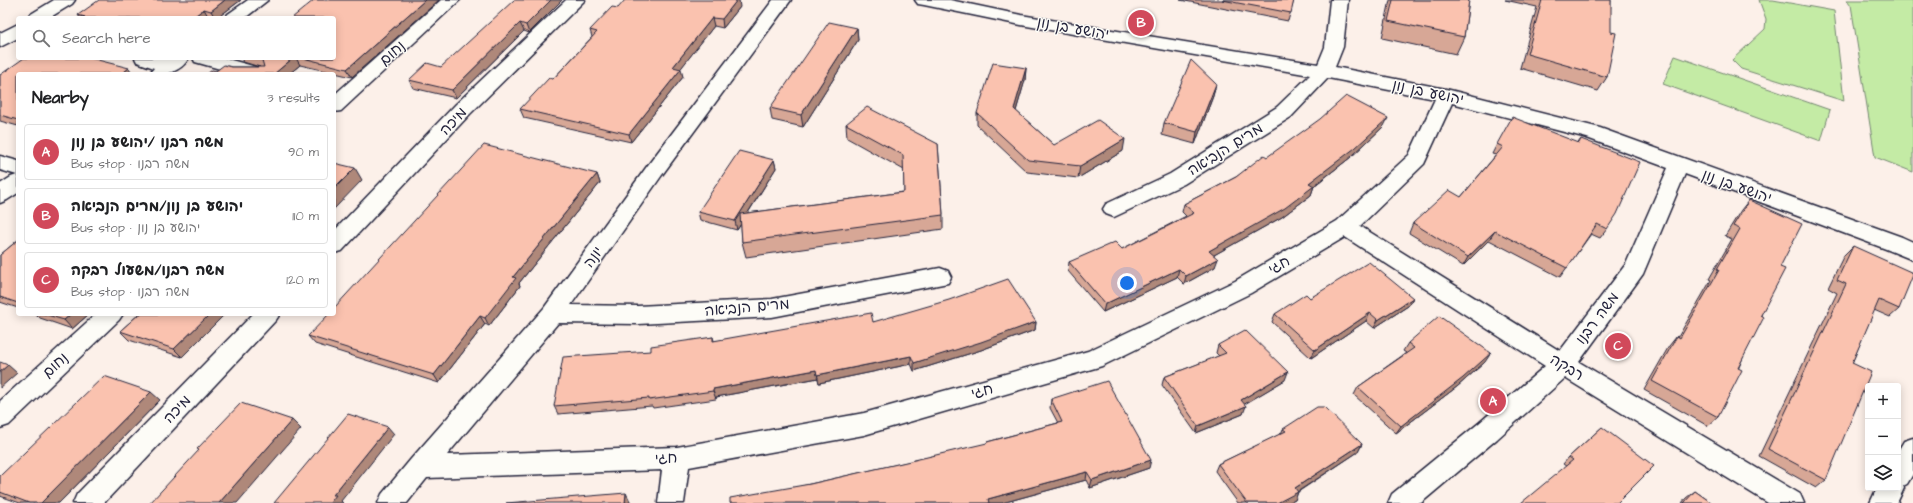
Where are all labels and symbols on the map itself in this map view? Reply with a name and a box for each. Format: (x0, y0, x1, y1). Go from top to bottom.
pin: B (1128, 8, 1154, 38)
street label: יהושע בן נון (1035, 12, 1111, 45)
street label: נחום (375, 36, 410, 71)
street label: יהושע בן נון (1390, 75, 1466, 110)
street label: מיכה (435, 103, 472, 140)
street label: מרים הנביאה (1183, 118, 1267, 181)
street label: יהושע בן נון (1699, 164, 1775, 209)
street label: יונה (578, 242, 608, 272)
street label: חגי (1264, 251, 1294, 280)
your location (1117, 273, 1137, 293)
street label: משה רבנו (1571, 288, 1624, 349)
street label: מרים הנביאה (704, 293, 790, 322)
pin: C (1605, 331, 1631, 361)
street label: נחום (38, 348, 73, 383)
street label: רבקה (1546, 349, 1588, 386)
street label: חגי (969, 378, 996, 405)
pin: A (1480, 386, 1506, 416)
street label: מיכה (159, 391, 196, 428)
street label: חגי (654, 447, 678, 470)

